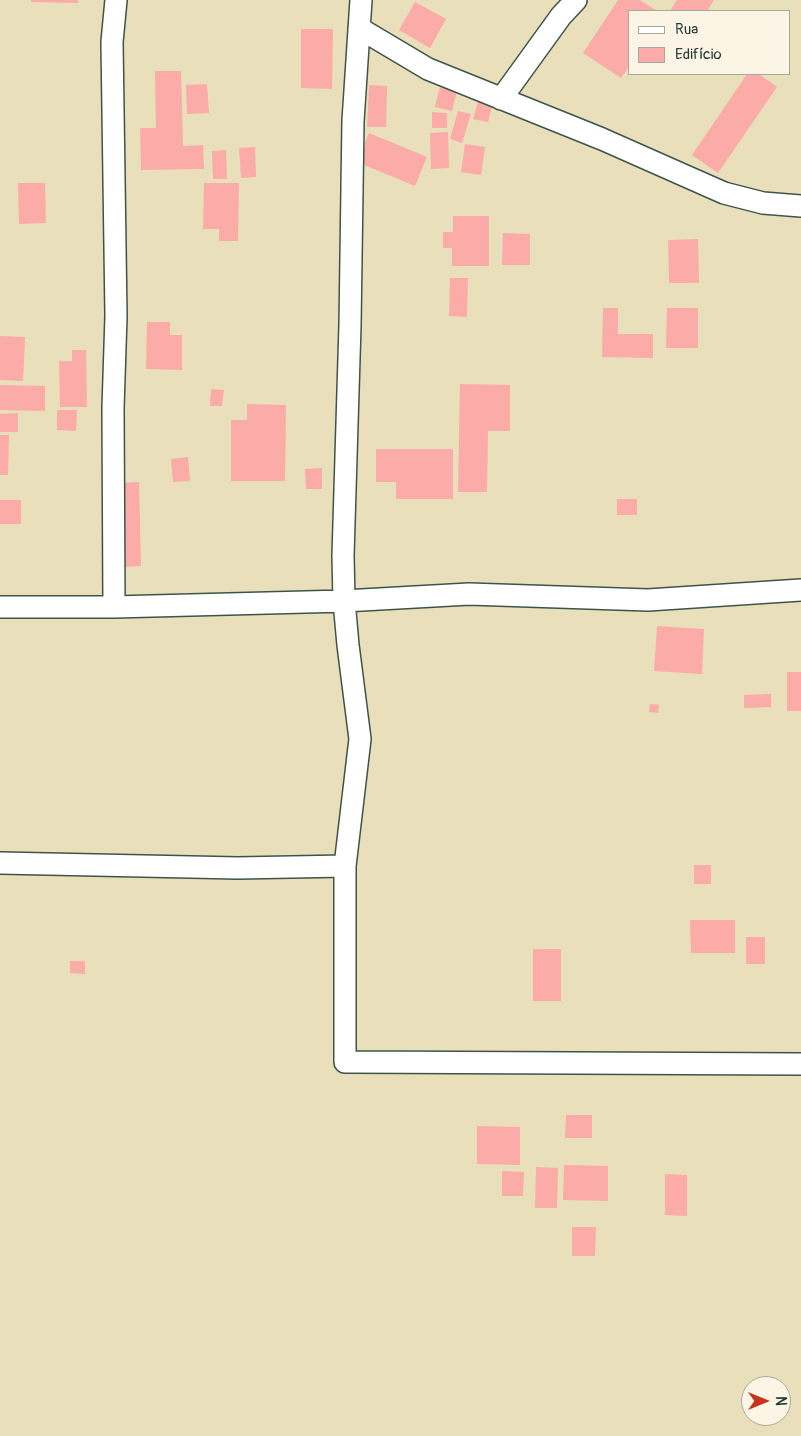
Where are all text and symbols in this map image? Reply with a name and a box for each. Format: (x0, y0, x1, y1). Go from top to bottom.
legend (628, 10, 791, 75)
text: Rua (675, 20, 698, 39)
text: Edifício (675, 45, 721, 64)
north arrow (741, 1376, 791, 1426)
text: N (772, 1396, 789, 1406)

